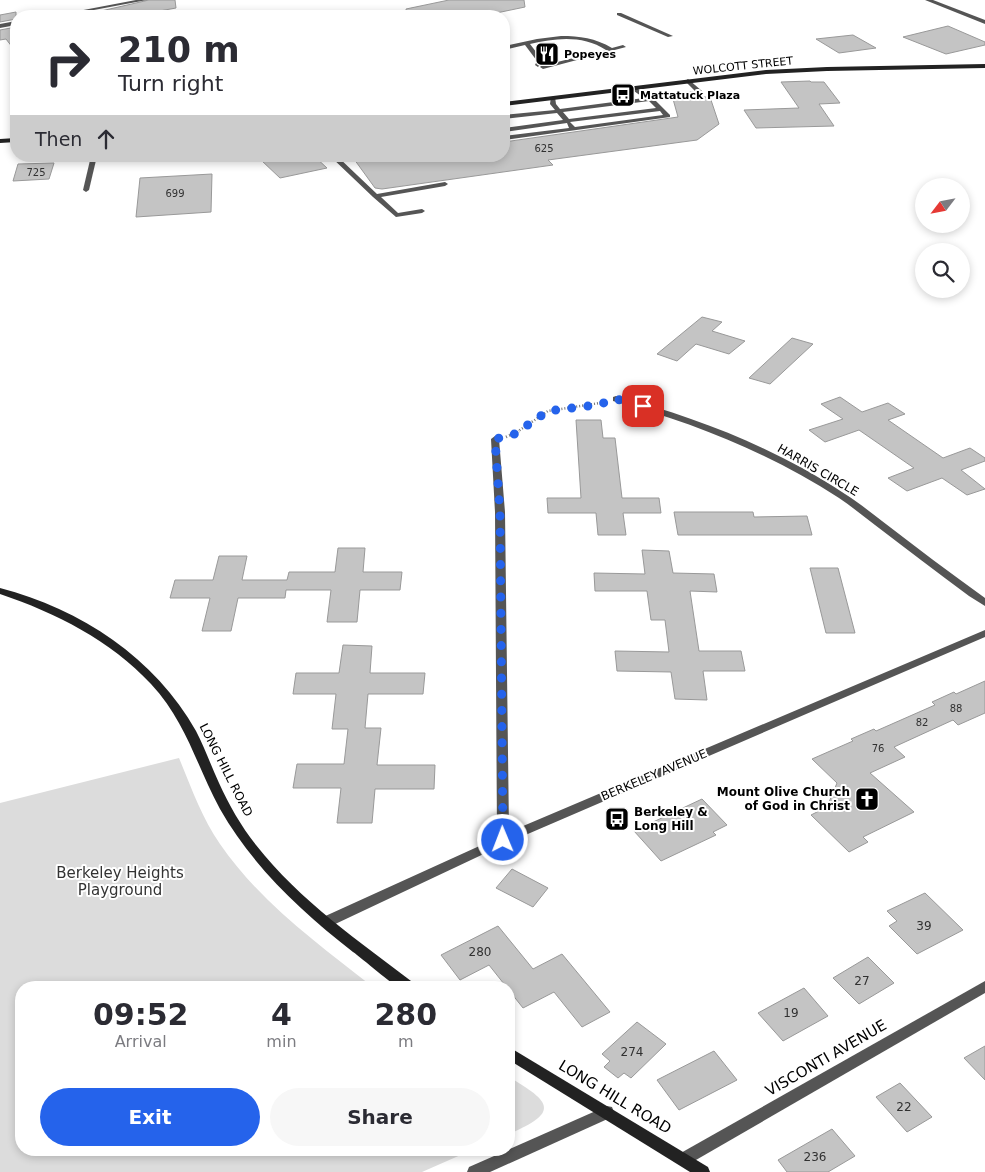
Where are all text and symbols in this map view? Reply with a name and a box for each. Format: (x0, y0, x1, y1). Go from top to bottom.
icon: right (35, 30, 100, 95)
text: 210 m (118, 30, 240, 70)
restaurant icon: Popeyes (534, 41, 560, 67)
place label: Popeyes (564, 48, 617, 61)
street label: WOLCOTT STREET (692, 54, 794, 78)
text: Turn right (118, 71, 223, 96)
bus stop icon: Mattatuck Plaza (610, 82, 636, 108)
place label: Mattatuck Plaza (640, 89, 740, 102)
icon: ahead (92, 125, 120, 153)
text: Then (35, 128, 82, 150)
house number: 625 (534, 143, 554, 154)
house number: 725 (26, 167, 46, 178)
north arrow (915, 178, 970, 232)
map controls (915, 178, 970, 298)
house number: 699 (165, 188, 185, 199)
button: search (915, 243, 970, 298)
pin (622, 385, 664, 427)
icon: arrive (629, 392, 657, 420)
street label: HARRIS CIRCLE (775, 441, 861, 499)
house number: 88 (950, 703, 962, 714)
house number: 82 (916, 717, 928, 728)
street label: LONG HILL ROAD (196, 721, 256, 819)
house number: 76 (872, 743, 884, 754)
street label: BERKELEY AVENUE (599, 746, 709, 804)
place label: Mount Olive Church of God in Christ (717, 785, 850, 813)
church icon: Mount Olive Church of God in Christ (854, 786, 880, 812)
place label: Berkeley & Long Hill (634, 805, 708, 833)
bus stop icon: Berkeley & Long Hill (604, 806, 630, 832)
position arrow (476, 813, 528, 865)
park label: Berkeley Heights Playground (56, 864, 184, 899)
house number: 39 (916, 919, 932, 933)
house number: 280 (469, 945, 491, 959)
house number: 27 (854, 974, 870, 988)
text: 09:52 (93, 997, 188, 1032)
text: 4 (271, 997, 292, 1032)
text: 280 (374, 997, 437, 1032)
house number: 19 (783, 1006, 799, 1020)
street label: VISCONTI AVENUE (762, 1016, 890, 1100)
text: Arrival (115, 1032, 167, 1051)
text: min (266, 1032, 297, 1051)
text: m (398, 1032, 414, 1051)
house number: 274 (621, 1045, 643, 1059)
street label: LONG HILL ROAD (555, 1056, 675, 1138)
button: Exit (40, 1088, 260, 1146)
button: Share (270, 1088, 490, 1146)
house number: 22 (896, 1100, 912, 1114)
house number: 236 (804, 1150, 826, 1164)

